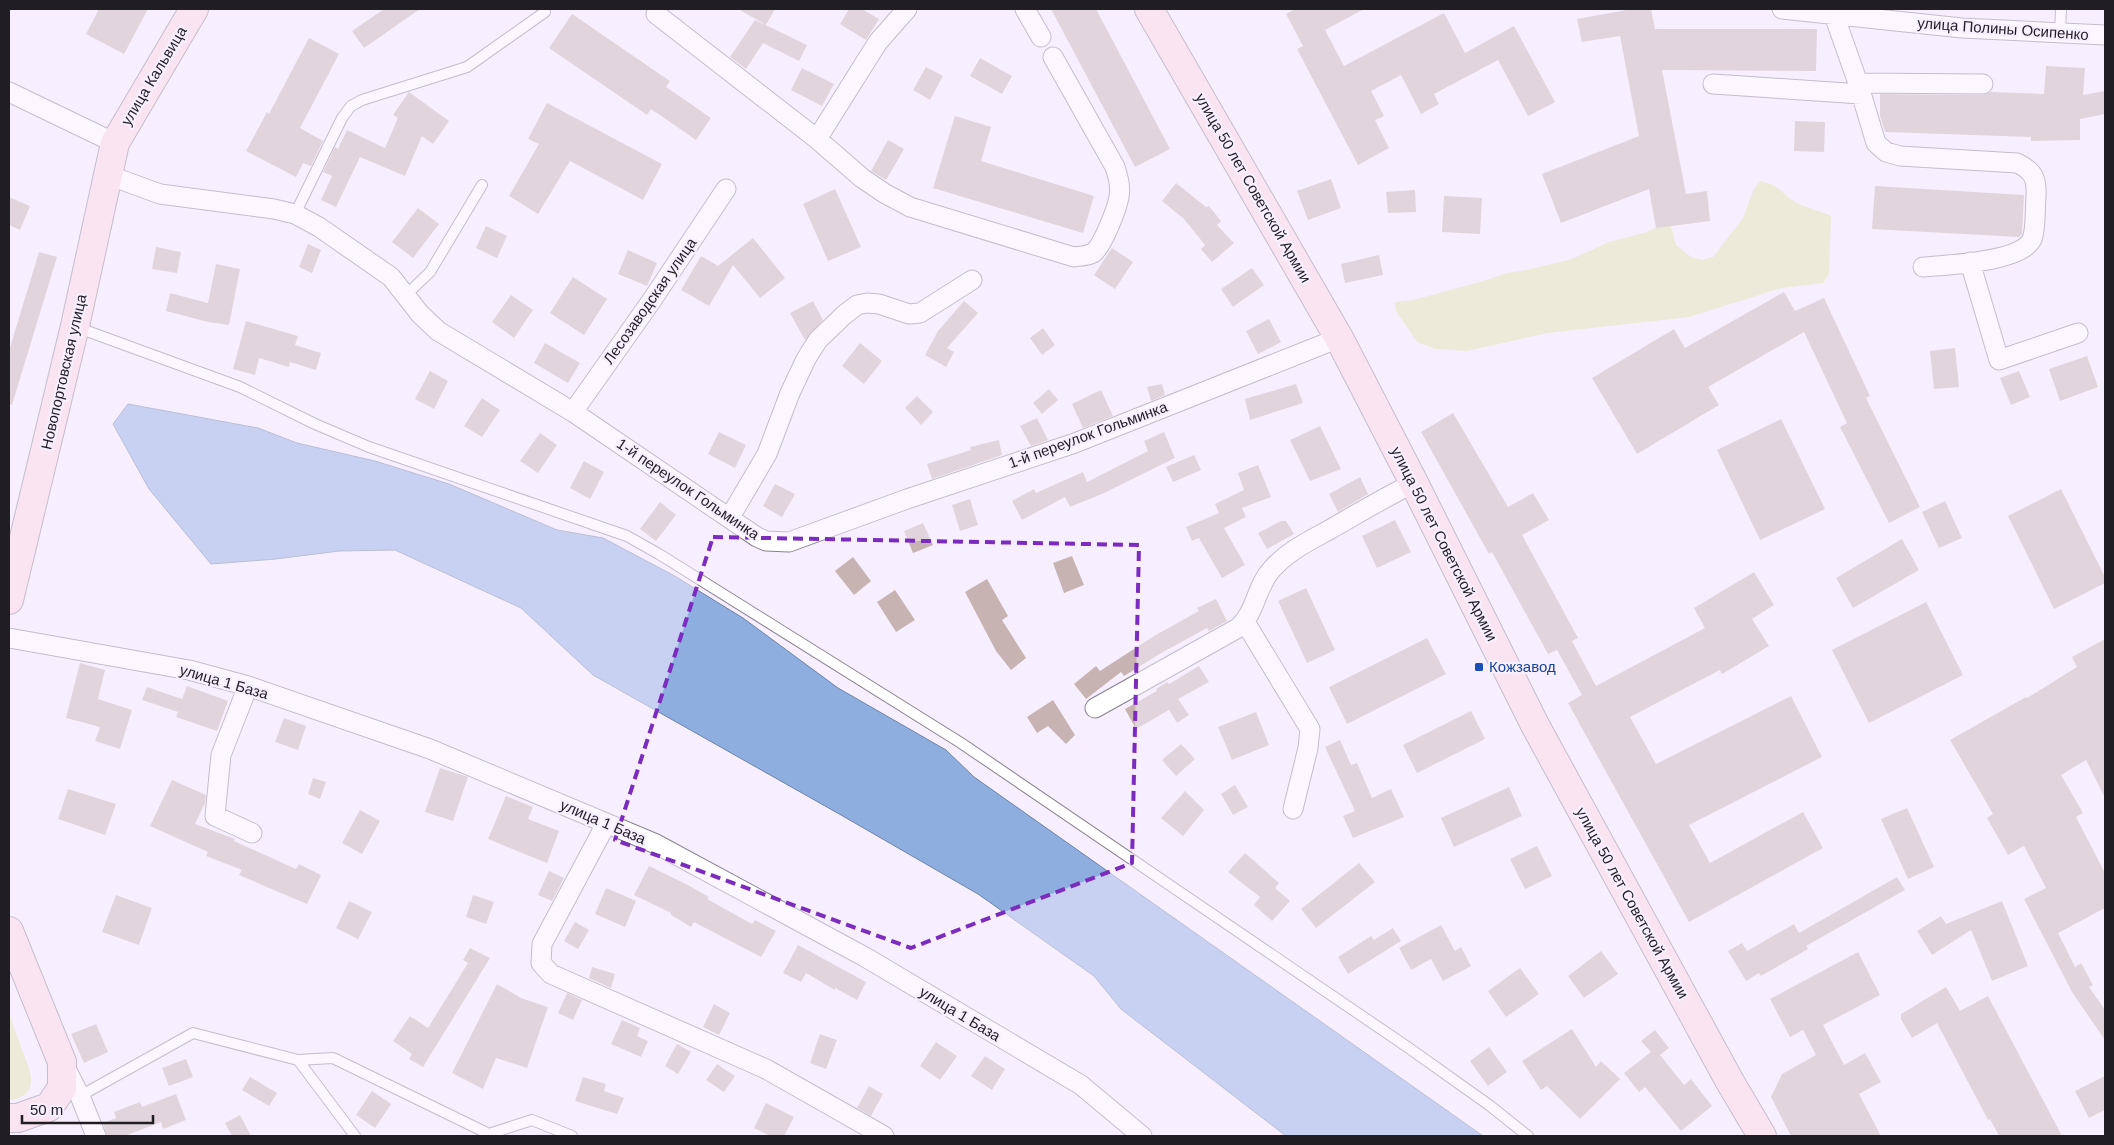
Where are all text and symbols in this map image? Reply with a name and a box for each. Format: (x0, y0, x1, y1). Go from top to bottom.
street label: улица Полины Осипенко (1917, 14, 2089, 43)
street label: улица Кальвица (117, 23, 190, 128)
street label: улица 50 лет Советской Армии (1192, 90, 1315, 286)
street label: Лесозаводская улица (600, 234, 700, 367)
street label: Новопортовская улица (37, 292, 90, 451)
street label: 1-й переулок Гольминка (1006, 398, 1170, 471)
street label: 1-й переулок Гольминка (614, 435, 763, 543)
street label: улица 50 лет Советской Армии (1388, 444, 1501, 644)
place label: Кожзавод (1489, 658, 1556, 675)
street label: улица 1 База (178, 661, 271, 702)
marker: Кожзавод (1473, 661, 1485, 673)
street label: улица 1 База (558, 796, 649, 847)
street label: улица 50 лет Советской Армии (1573, 804, 1692, 1001)
street label: улица 1 База (917, 983, 1004, 1045)
scale bar (22, 1092, 154, 1124)
text: 50 m (30, 1101, 63, 1118)

